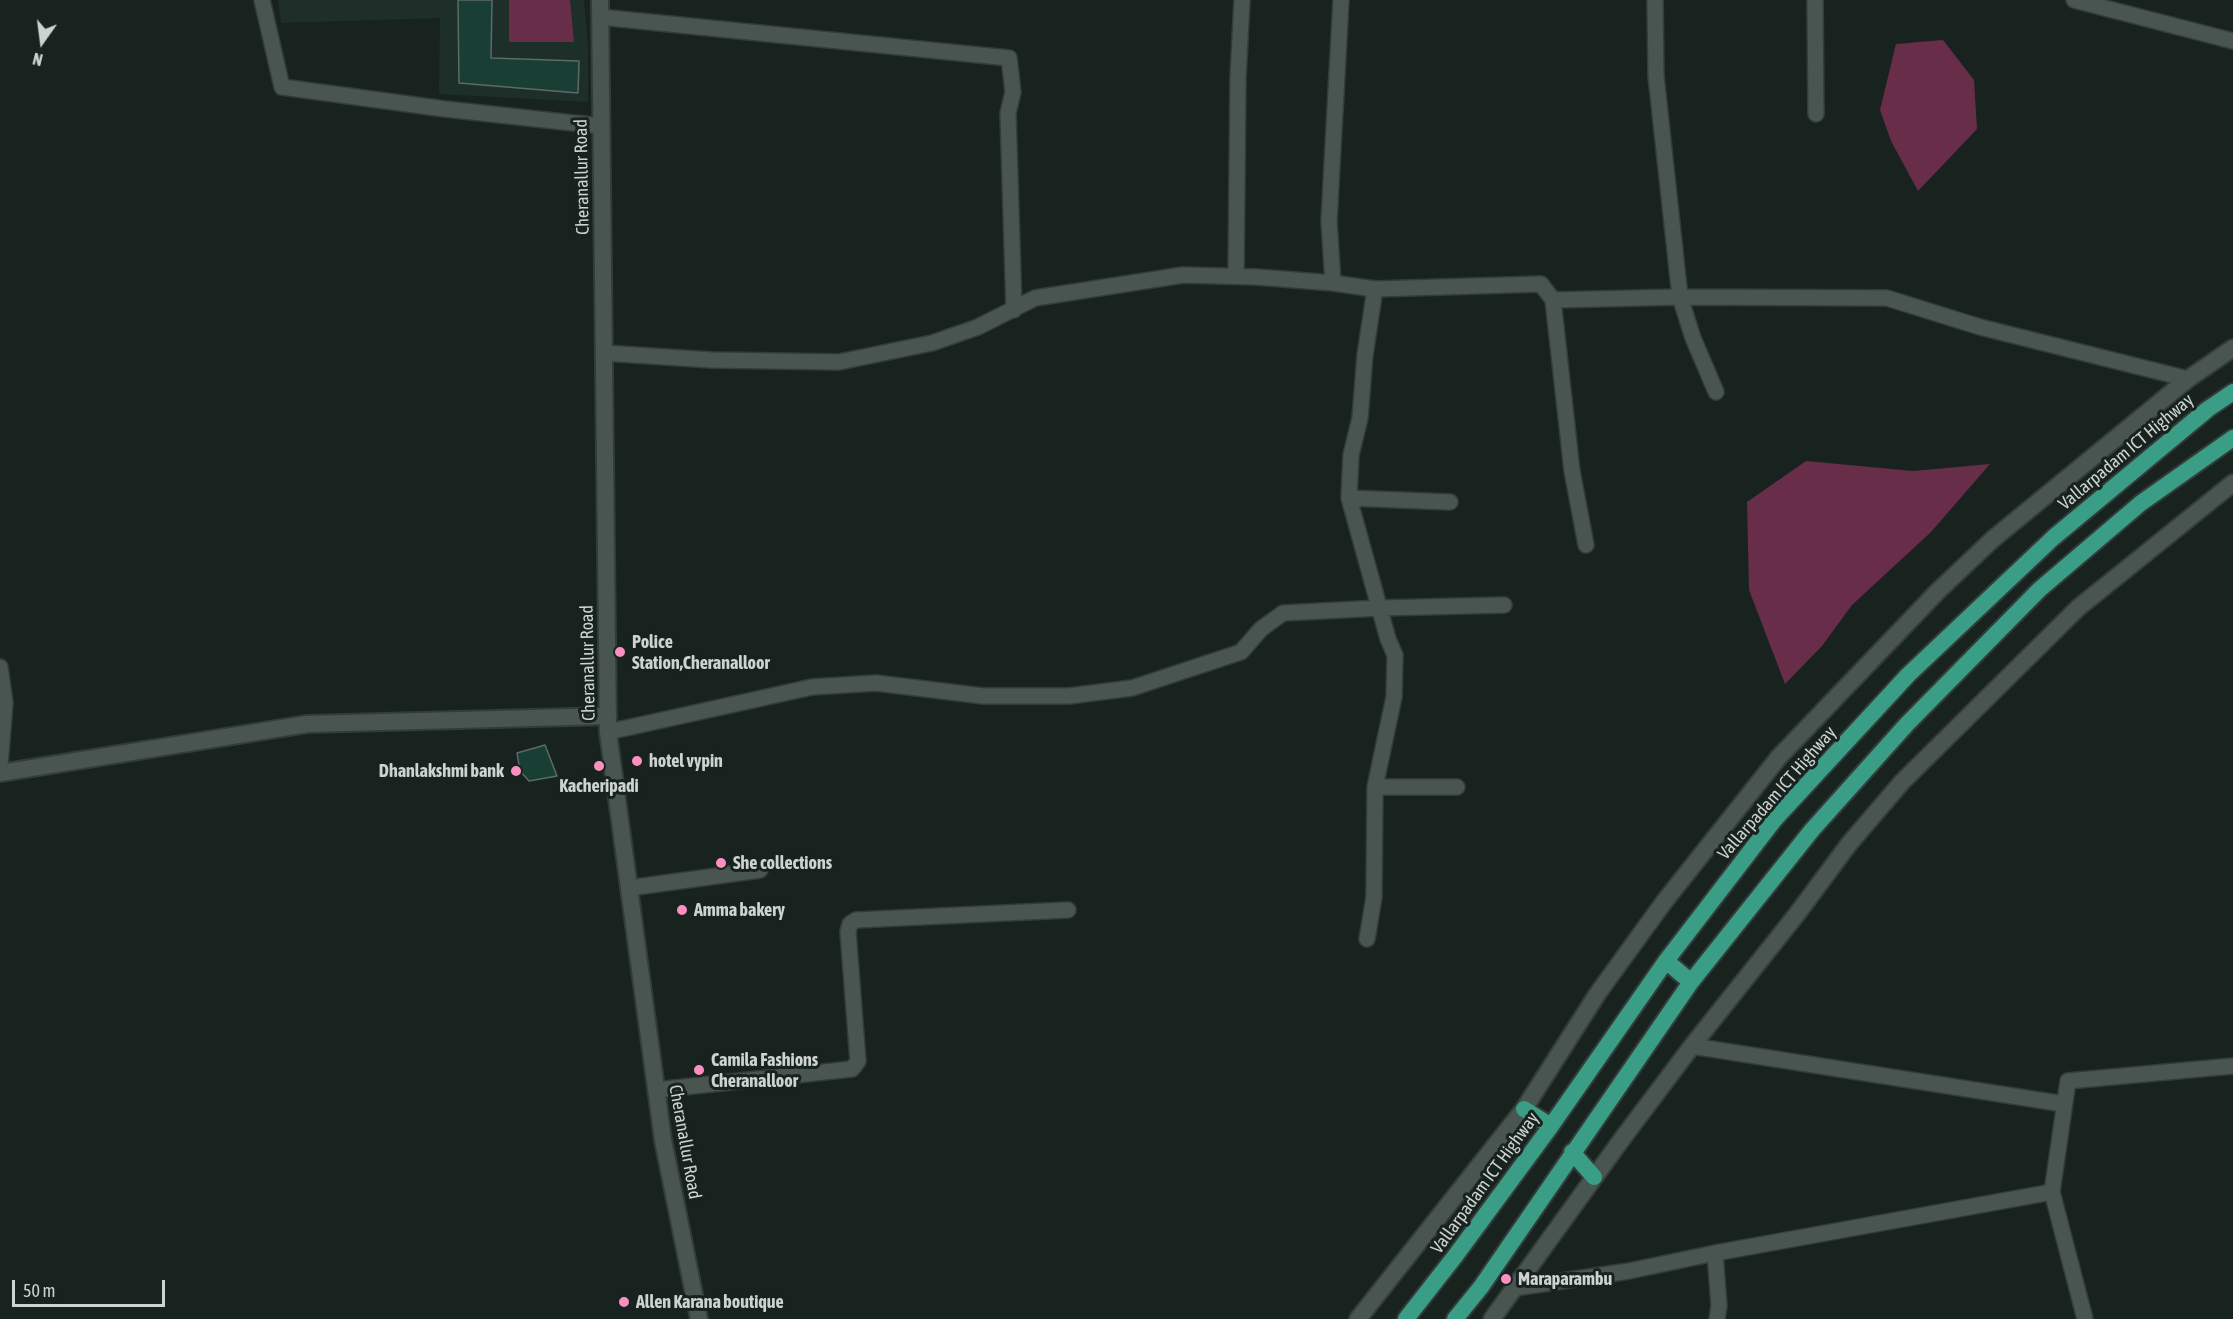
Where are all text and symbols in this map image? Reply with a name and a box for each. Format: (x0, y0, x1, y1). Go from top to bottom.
north arrow (12, 12, 72, 72)
text: N (31, 50, 44, 69)
street label: Cheranallur Road (570, 119, 594, 235)
street label: Vallarpadam ICT Highway (2054, 389, 2198, 515)
street label: Cheranallur Road (576, 605, 600, 721)
place label: Police Station,Cheranalloor (632, 631, 770, 674)
marker: Police Station,Cheranalloor (613, 645, 627, 659)
street label: Vallarpadam ICT Highway (1713, 722, 1841, 864)
place label: hotel vypin (649, 750, 723, 772)
marker: hotel vypin (630, 754, 644, 768)
marker: Kacheripadi (592, 759, 606, 773)
place label: Dhanlakshmi bank (379, 760, 504, 782)
marker: Dhanlakshmi bank (509, 764, 523, 778)
place label: Kacheripadi (559, 775, 639, 797)
place label: She collections (733, 852, 832, 874)
marker: She collections (714, 856, 728, 870)
place label: Amma bakery (694, 899, 785, 921)
marker: Amma bakery (675, 903, 689, 917)
place label: Camila Fashions Cheranalloor (711, 1049, 818, 1092)
marker: Camila Fashions Cheranalloor (692, 1063, 706, 1077)
street label: Cheranallur Road (664, 1083, 706, 1201)
street label: Vallarpadam ICT Highway (1426, 1108, 1544, 1258)
scale bar (15, 1268, 168, 1306)
place label: Maraparambu (1518, 1268, 1612, 1290)
marker: Maraparambu (1499, 1272, 1513, 1286)
text: 50 m (23, 1280, 55, 1301)
place label: Allen Karana boutique (636, 1291, 784, 1313)
marker: Allen Karana boutique (617, 1295, 631, 1309)

